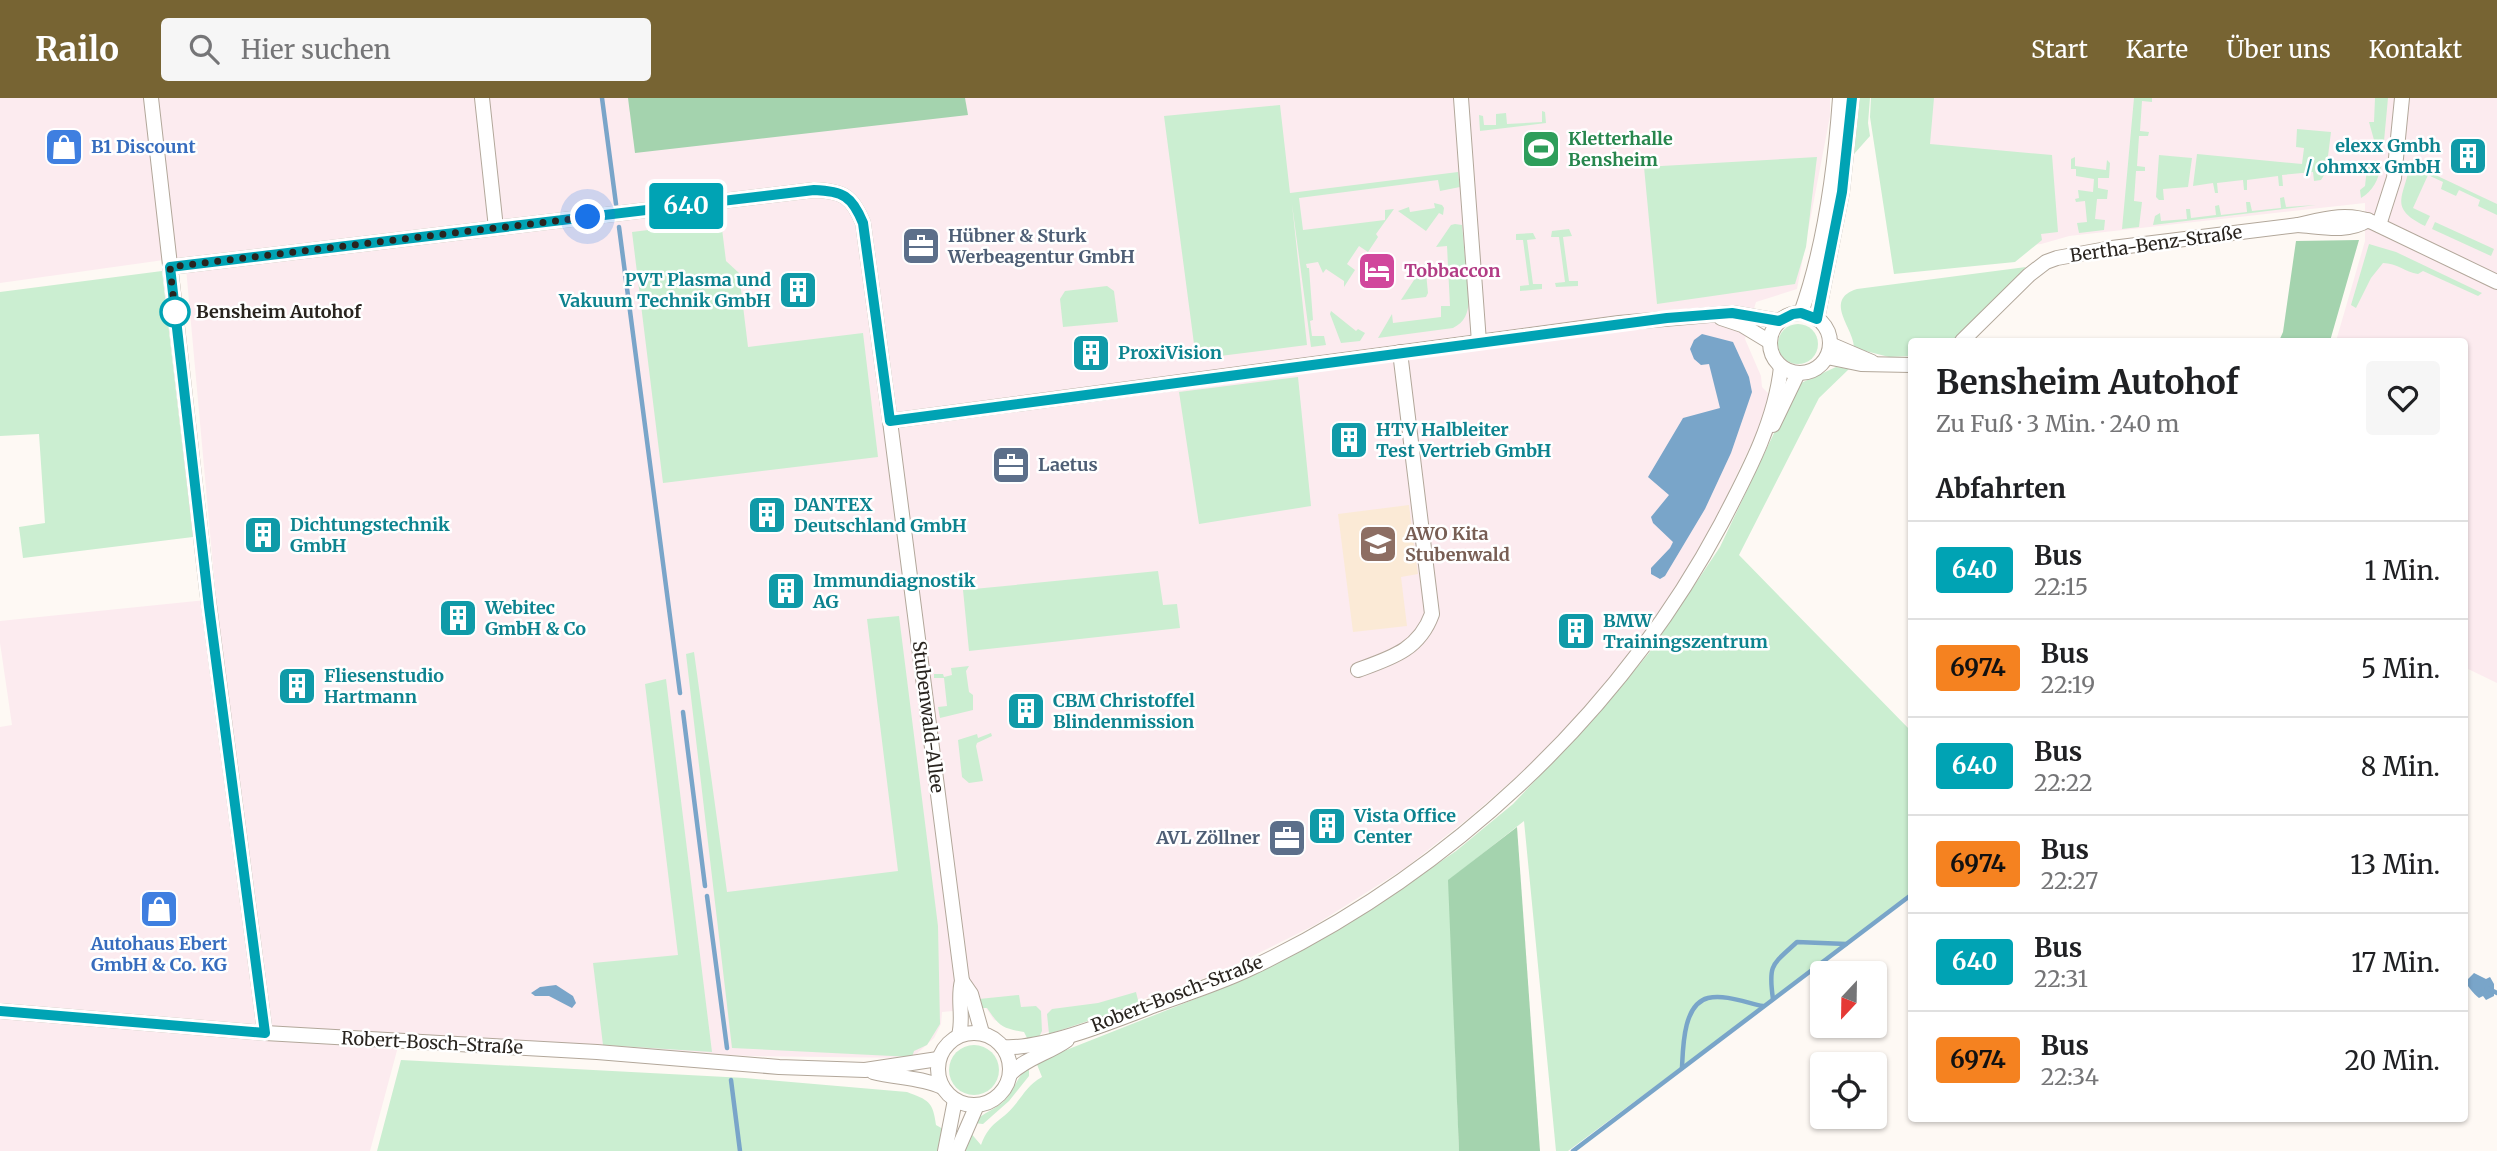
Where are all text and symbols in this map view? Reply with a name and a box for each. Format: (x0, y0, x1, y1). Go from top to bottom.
search box (161, 18, 651, 81)
text: Railo (35, 29, 119, 70)
icon: search (185, 30, 223, 68)
text: Hier suchen (241, 33, 391, 66)
text: Start (2031, 34, 2088, 65)
text: Karte (2126, 34, 2188, 65)
text: Über uns (2226, 34, 2331, 65)
text: Kontakt (2369, 34, 2462, 65)
shop icon: B1 Discount (43, 126, 85, 168)
place label: Kletterhalle Bensheim (1568, 127, 1673, 171)
sports icon: Kletterhalle Bensheim (1520, 128, 1562, 170)
place label: elexx Gmbh / ohmxx GmbH (2305, 134, 2441, 178)
place label: B1 Discount (91, 135, 196, 158)
building icon: elexx Gmbh / ohmxx GmbH (2447, 135, 2489, 177)
line badge: 640 (646, 183, 726, 229)
text: 640 (663, 190, 709, 221)
your location (570, 199, 605, 234)
street label: Bertha-Benz-Straße (2068, 220, 2244, 267)
place label: Hübner & Sturk Werbeagentur GmbH (947, 224, 1135, 268)
office icon: Hübner & Sturk Werbeagentur GmbH (900, 225, 942, 267)
hotel icon: Tobbaccon (1356, 250, 1398, 292)
place label: Tobbaccon (1404, 259, 1501, 282)
place label: PVT Plasma und Vakuum Technik GmbH (558, 268, 771, 312)
building icon: PVT Plasma und Vakuum Technik GmbH (777, 269, 819, 311)
marker: Bensheim Autohof (160, 297, 190, 327)
place label: Bensheim Autohof (196, 300, 362, 323)
building icon: ProxiVision (1070, 332, 1112, 374)
place label: ProxiVision (1118, 341, 1222, 364)
button: heart (2366, 361, 2440, 435)
text: Bensheim Autohof (1936, 362, 2239, 403)
text: Zu Fuß · 3 Min. · 240 m (1936, 409, 2179, 438)
place label: HTV Halbleiter Test Vertrieb GmbH (1376, 418, 1552, 462)
building icon: HTV Halbleiter Test Vertrieb GmbH (1328, 419, 1370, 461)
office icon: Laetus (990, 444, 1032, 486)
place label: Laetus (1038, 453, 1098, 476)
text: Abfahrten (1936, 472, 2066, 505)
place label: DANTEX Deutschland GmbH (794, 493, 967, 537)
building icon: DANTEX Deutschland GmbH (746, 494, 788, 536)
place label: Dichtungstechnik GmbH (290, 513, 450, 557)
building icon: Dichtungstechnik GmbH (242, 514, 284, 556)
place label: AWO Kita Stubenwald (1404, 522, 1510, 566)
school or university icon: AWO Kita Stubenwald (1357, 523, 1399, 565)
text: Bus (2034, 539, 2082, 572)
text: 640 (1952, 554, 1997, 585)
text: 1 Min. (2364, 554, 2440, 587)
place label: Immundiagnostik AG (812, 569, 976, 613)
building icon: Immundiagnostik AG (765, 570, 807, 612)
text: 22:15 (2034, 572, 2088, 601)
place label: Webitec GmbH & Co (484, 596, 586, 640)
building icon: Webitec GmbH & Co (437, 597, 479, 639)
place label: BMW Trainingszentrum (1603, 609, 1768, 653)
building icon: BMW Trainingszentrum (1555, 610, 1597, 652)
text: Bus (2041, 637, 2089, 670)
street label: Stubenwald-Allee (908, 640, 949, 794)
text: 6974 (1950, 652, 2006, 683)
text: 5 Min. (2361, 652, 2440, 685)
place label: Fliesenstudio Hartmann (324, 664, 444, 708)
building icon: Fliesenstudio Hartmann (276, 665, 318, 707)
text: 22:19 (2041, 670, 2095, 699)
place label: CBM Christoffel Blindenmission (1053, 689, 1195, 733)
building icon: CBM Christoffel Blindenmission (1005, 690, 1047, 732)
text: Bus (2034, 735, 2082, 768)
text: 640 (1952, 750, 1997, 781)
text: 8 Min. (2361, 750, 2440, 783)
text: 22:22 (2034, 768, 2093, 797)
place label: Vista Office Center (1353, 804, 1456, 848)
building icon: Vista Office Center (1306, 805, 1348, 847)
office icon: AVL Zöllner (1266, 817, 1308, 859)
place label: AVL Zöllner (1155, 826, 1260, 849)
text: Bus (2041, 833, 2089, 866)
text: 6974 (1950, 848, 2006, 879)
text: 13 Min. (2350, 848, 2440, 881)
text: 22:27 (2041, 866, 2098, 895)
shop icon: Autohaus Ebert GmbH & Co. KG (138, 888, 180, 930)
text: Bus (2034, 931, 2082, 964)
place label: Autohaus Ebert GmbH & Co. KG (90, 932, 228, 976)
text: 640 (1952, 946, 1997, 977)
text: 17 Min. (2351, 946, 2440, 979)
street label: Robert-Bosch-Straße (1088, 950, 1266, 1037)
north arrow (1810, 961, 1886, 1038)
map controls (1810, 961, 1887, 1129)
text: 22:31 (2034, 964, 2088, 993)
street label: Robert-Bosch-Straße (341, 1026, 524, 1059)
text: Bus (2041, 1029, 2089, 1062)
text: 6974 (1950, 1044, 2006, 1075)
text: 20 Min. (2345, 1044, 2440, 1077)
button: locate (1810, 1052, 1887, 1129)
text: 22:34 (2041, 1062, 2099, 1091)

